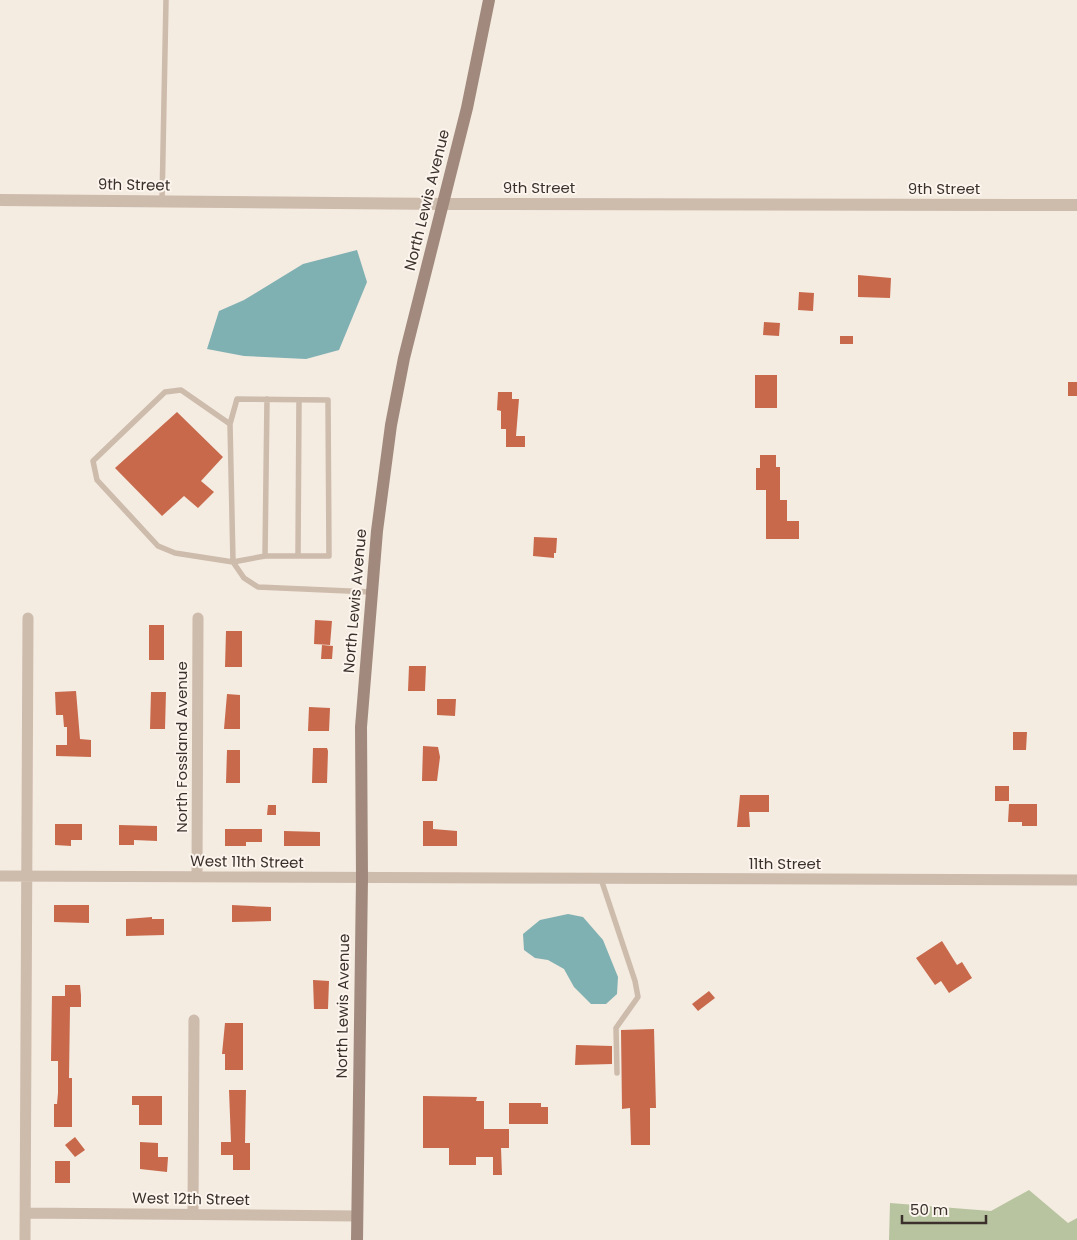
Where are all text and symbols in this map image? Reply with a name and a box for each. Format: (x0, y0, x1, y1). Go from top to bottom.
street label: North Lewis Avenue (399, 127, 454, 273)
street label: 9th Street (98, 173, 170, 196)
street label: 9th Street (503, 177, 575, 198)
street label: 9th Street (908, 178, 980, 199)
street label: North Lewis Avenue (338, 528, 371, 674)
street label: North Fossland Avenue (171, 661, 192, 833)
street label: West 11th Street (190, 850, 304, 873)
street label: 11th Street (749, 853, 821, 874)
street label: North Lewis Avenue (331, 933, 354, 1079)
street label: West 12th Street (132, 1187, 250, 1210)
scale bar (902, 1192, 986, 1224)
text: 50 m (910, 1199, 948, 1220)

